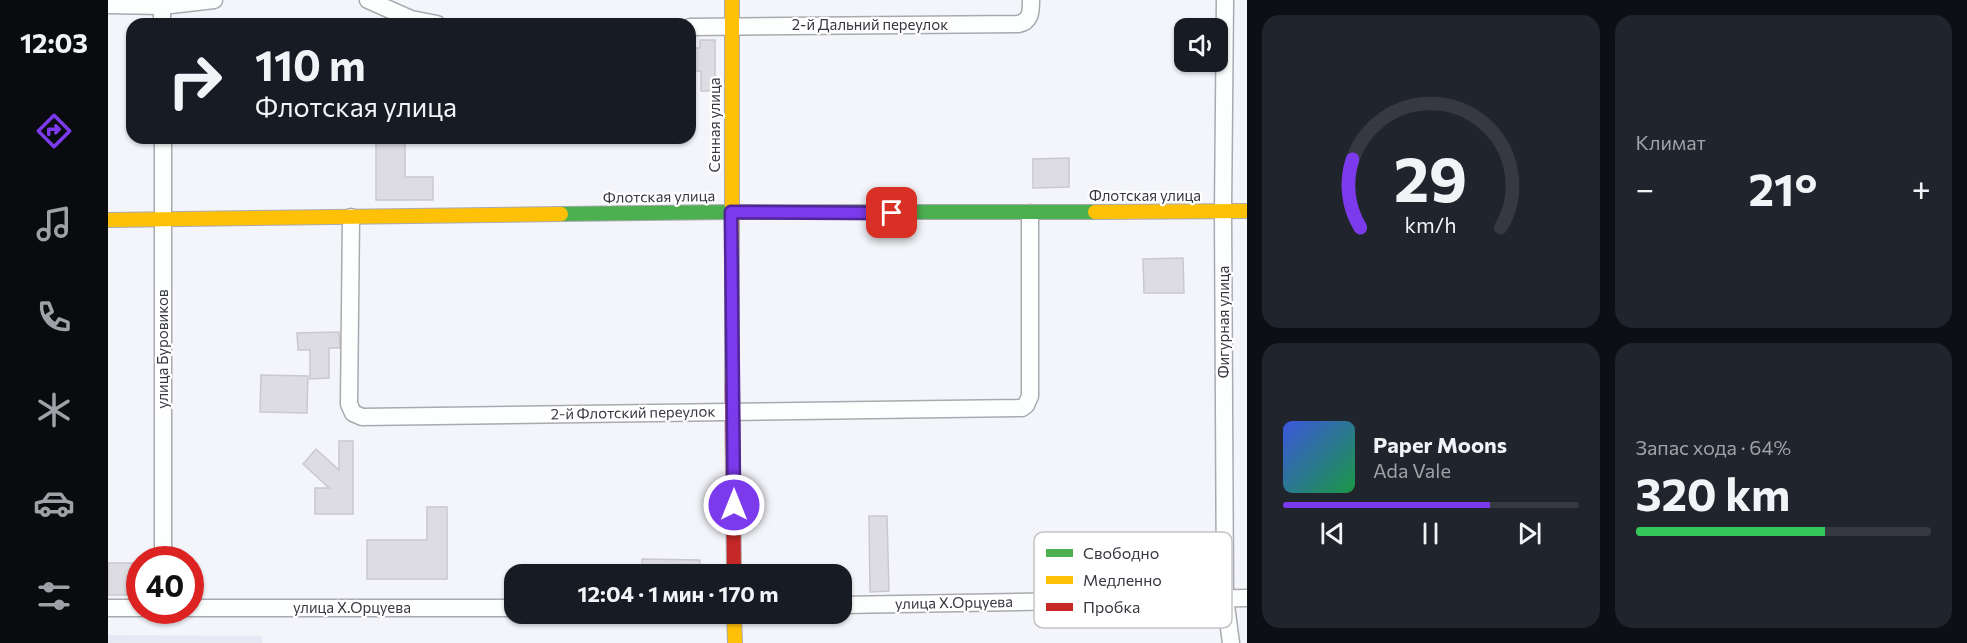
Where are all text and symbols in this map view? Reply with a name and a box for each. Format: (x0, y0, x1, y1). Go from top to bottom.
street label: 2-й Дальний переулок (792, 15, 948, 33)
map controls (1174, 18, 1228, 72)
button: sound (1174, 18, 1228, 72)
text: 12:03 (20, 26, 88, 59)
text: 110 m (255, 38, 366, 90)
icon: right (156, 42, 234, 120)
street label: Сенная улица (705, 78, 723, 172)
text: Флотская улица (255, 90, 457, 123)
icon: directions (33, 110, 75, 152)
text: Климат (1636, 130, 1706, 154)
text: 29 (1394, 139, 1468, 215)
text: 21° (1748, 160, 1817, 215)
text: − (1636, 167, 1654, 208)
text: + (1912, 167, 1931, 208)
street label: Флотская улица (603, 186, 715, 206)
street label: Флотская улица (1089, 186, 1201, 204)
pin (866, 187, 917, 238)
icon: arrive (875, 196, 908, 229)
icon: music (33, 203, 75, 245)
text: km/h (1405, 212, 1457, 238)
street label: Фигурная улица (1214, 266, 1232, 378)
street label: улица Буровиков (153, 289, 171, 409)
icon: phone (33, 296, 75, 338)
icon: climate (33, 389, 75, 431)
street label: 2-й Флотский переулок (550, 402, 715, 422)
text: Paper Moons (1373, 431, 1507, 458)
text: Запас хода · 64% (1636, 435, 1791, 459)
text: Ada Vale (1373, 458, 1451, 482)
text: 320 km (1636, 465, 1790, 520)
position arrow (702, 473, 766, 537)
icon: car (33, 482, 75, 524)
icon: previous (1316, 517, 1349, 550)
icon: pause (1414, 517, 1447, 550)
icon: next (1513, 517, 1546, 550)
legend (1034, 532, 1232, 628)
text: Свободно (1083, 543, 1159, 562)
speed limit sign: 40 (126, 546, 204, 624)
text: Медленно (1083, 570, 1162, 589)
icon: filters (33, 575, 75, 617)
text: 12:04 · 1 мин · 170 m (578, 580, 778, 607)
street label: улица Х.Орцуева (895, 592, 1013, 612)
text: Пробка (1083, 597, 1140, 616)
street label: улица Х.Орцуева (293, 598, 411, 616)

